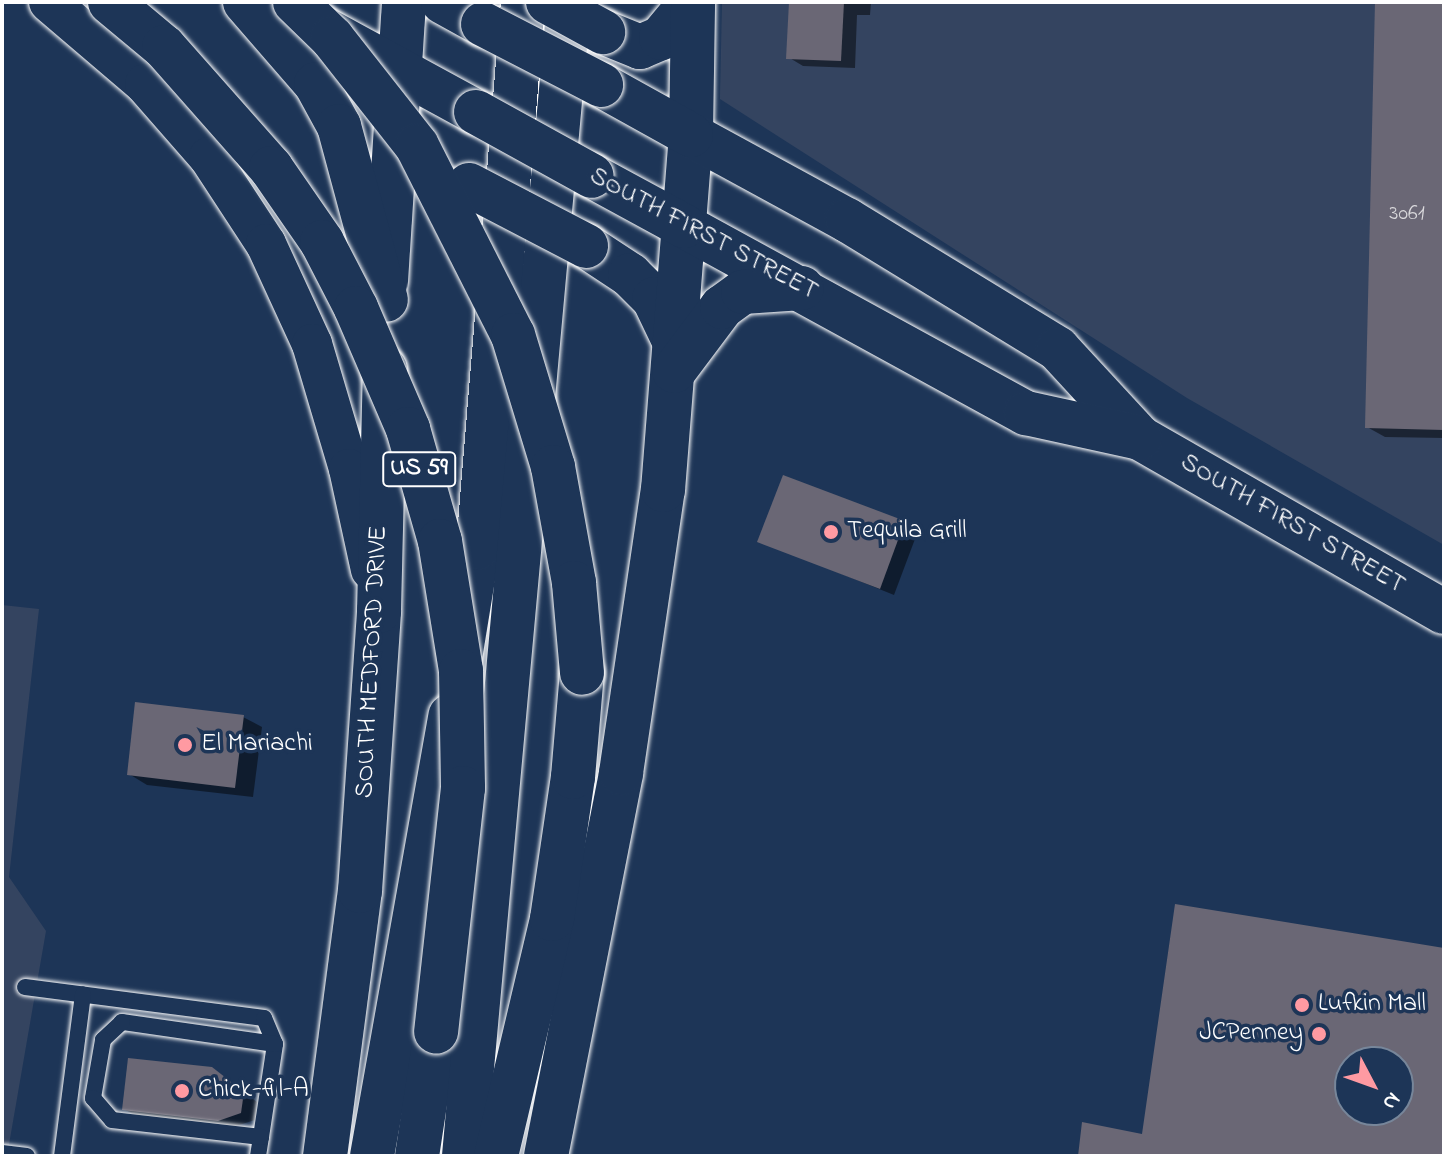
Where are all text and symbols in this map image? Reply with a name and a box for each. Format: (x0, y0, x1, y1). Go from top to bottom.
street label: SOUTH FIRST STREET (583, 161, 823, 309)
house number: 3061 (1389, 202, 1425, 228)
street label: SOUTH FIRST STREET (1174, 448, 1410, 602)
road number: US 59 (381, 449, 457, 489)
place label: Tequila Grill (847, 516, 967, 548)
marker: Tequila Grill (822, 523, 840, 541)
street label: SOUTH MEDFORD DRIVE (350, 525, 396, 799)
place label: El Mariachi (201, 729, 313, 761)
marker: El Mariachi (176, 736, 194, 754)
place label: Lufkin Mall (1318, 989, 1426, 1021)
marker: Lufkin Mall (1293, 996, 1311, 1014)
place label: JCPenney (1199, 1018, 1303, 1050)
marker: JCPenney (1310, 1025, 1328, 1043)
north arrow (1334, 1046, 1414, 1126)
place label: Chick-fil-A (198, 1075, 309, 1107)
marker: Chick-fil-A (173, 1082, 191, 1100)
text: N (1374, 1084, 1408, 1117)

